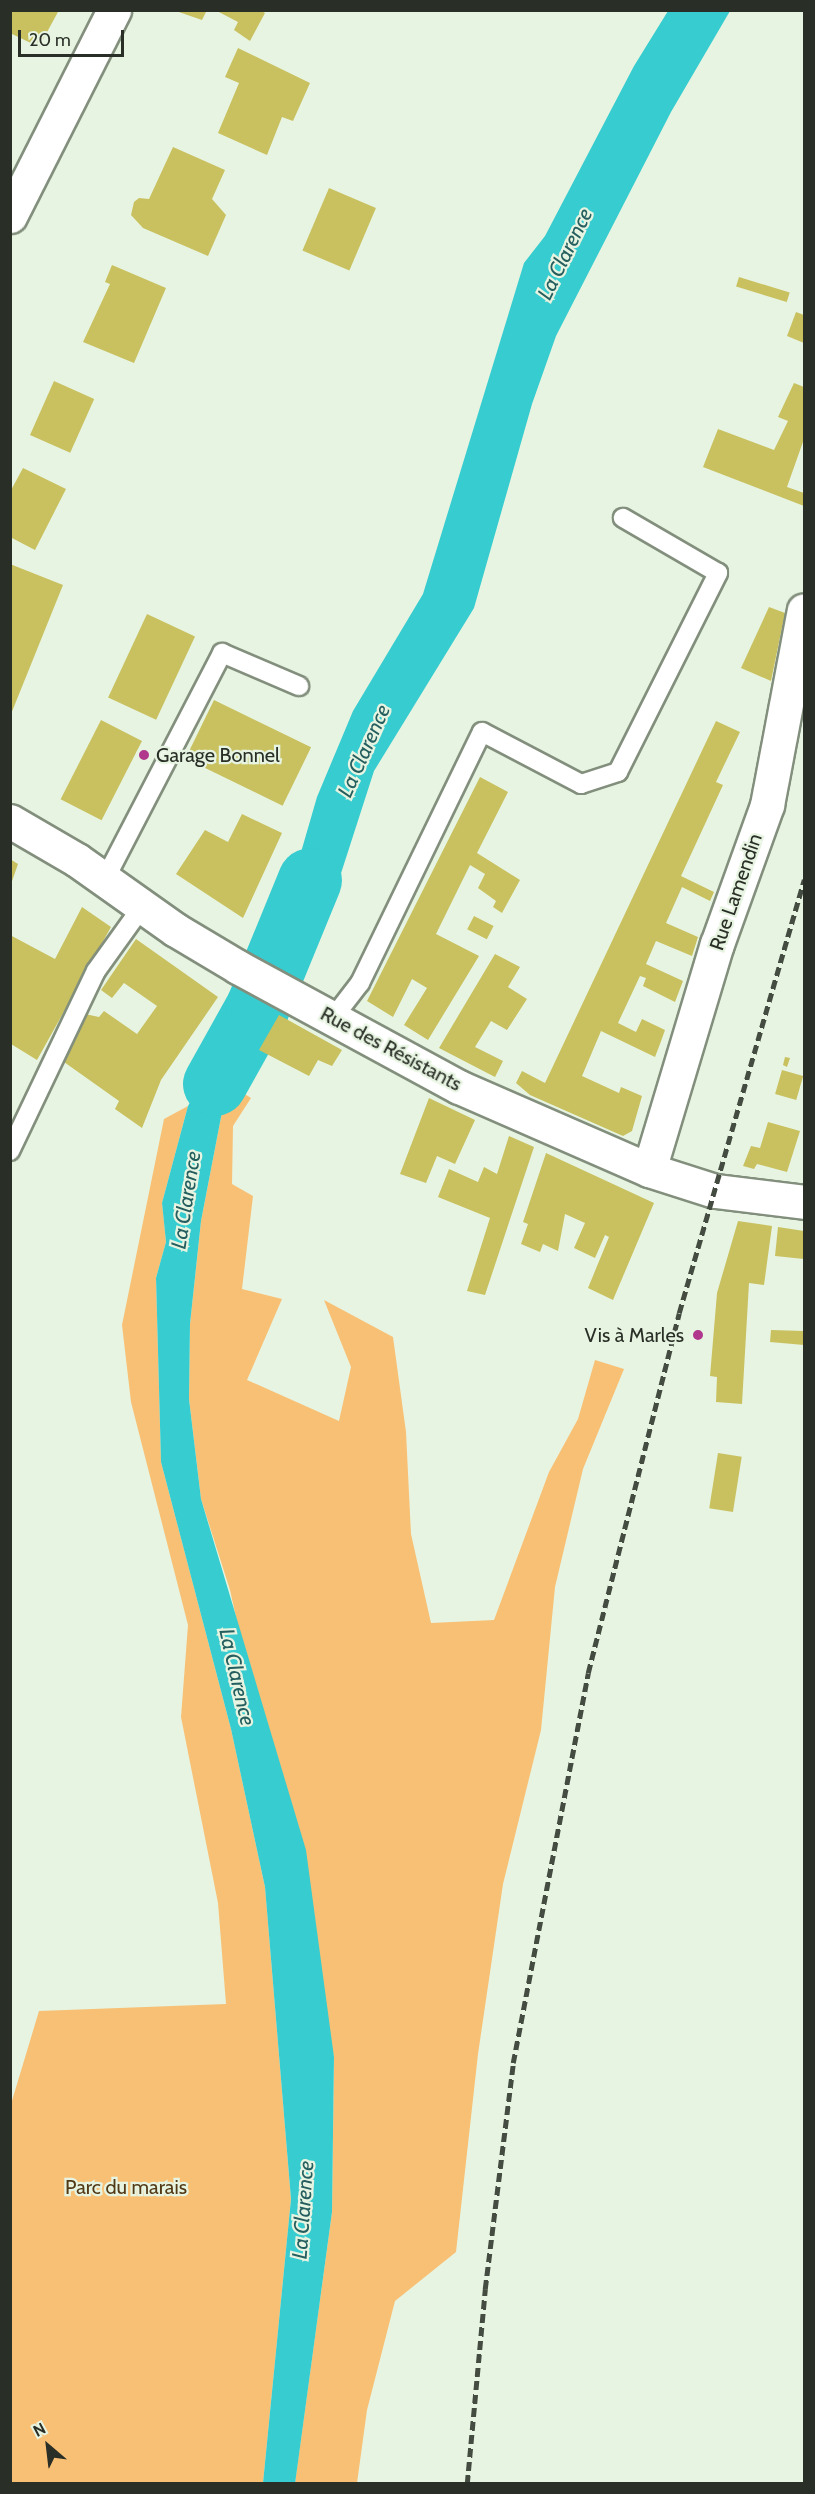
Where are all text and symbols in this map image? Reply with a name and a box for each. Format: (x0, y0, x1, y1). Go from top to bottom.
scale bar (21, 18, 128, 56)
text: 20 m (29, 29, 71, 51)
water label: La Clarence (532, 204, 598, 304)
water label: La Clarence (332, 701, 396, 801)
place label: Garage Bonnel (156, 743, 280, 767)
marker: Garage Bonnel (137, 748, 151, 762)
street label: Rue Lamendin (705, 830, 767, 954)
street label: Rue des Résistants (316, 1002, 466, 1096)
water label: La Clarence (166, 1149, 206, 1251)
place label: Vis à Marles (585, 1323, 684, 1347)
marker: Vis à Marles (689, 1326, 707, 1344)
water label: La Clarence (214, 1626, 260, 1728)
water label: La Clarence (287, 2160, 319, 2260)
park label: Parc du marais (65, 2175, 187, 2199)
north arrow (18, 2416, 78, 2476)
text: N (30, 2419, 49, 2441)

